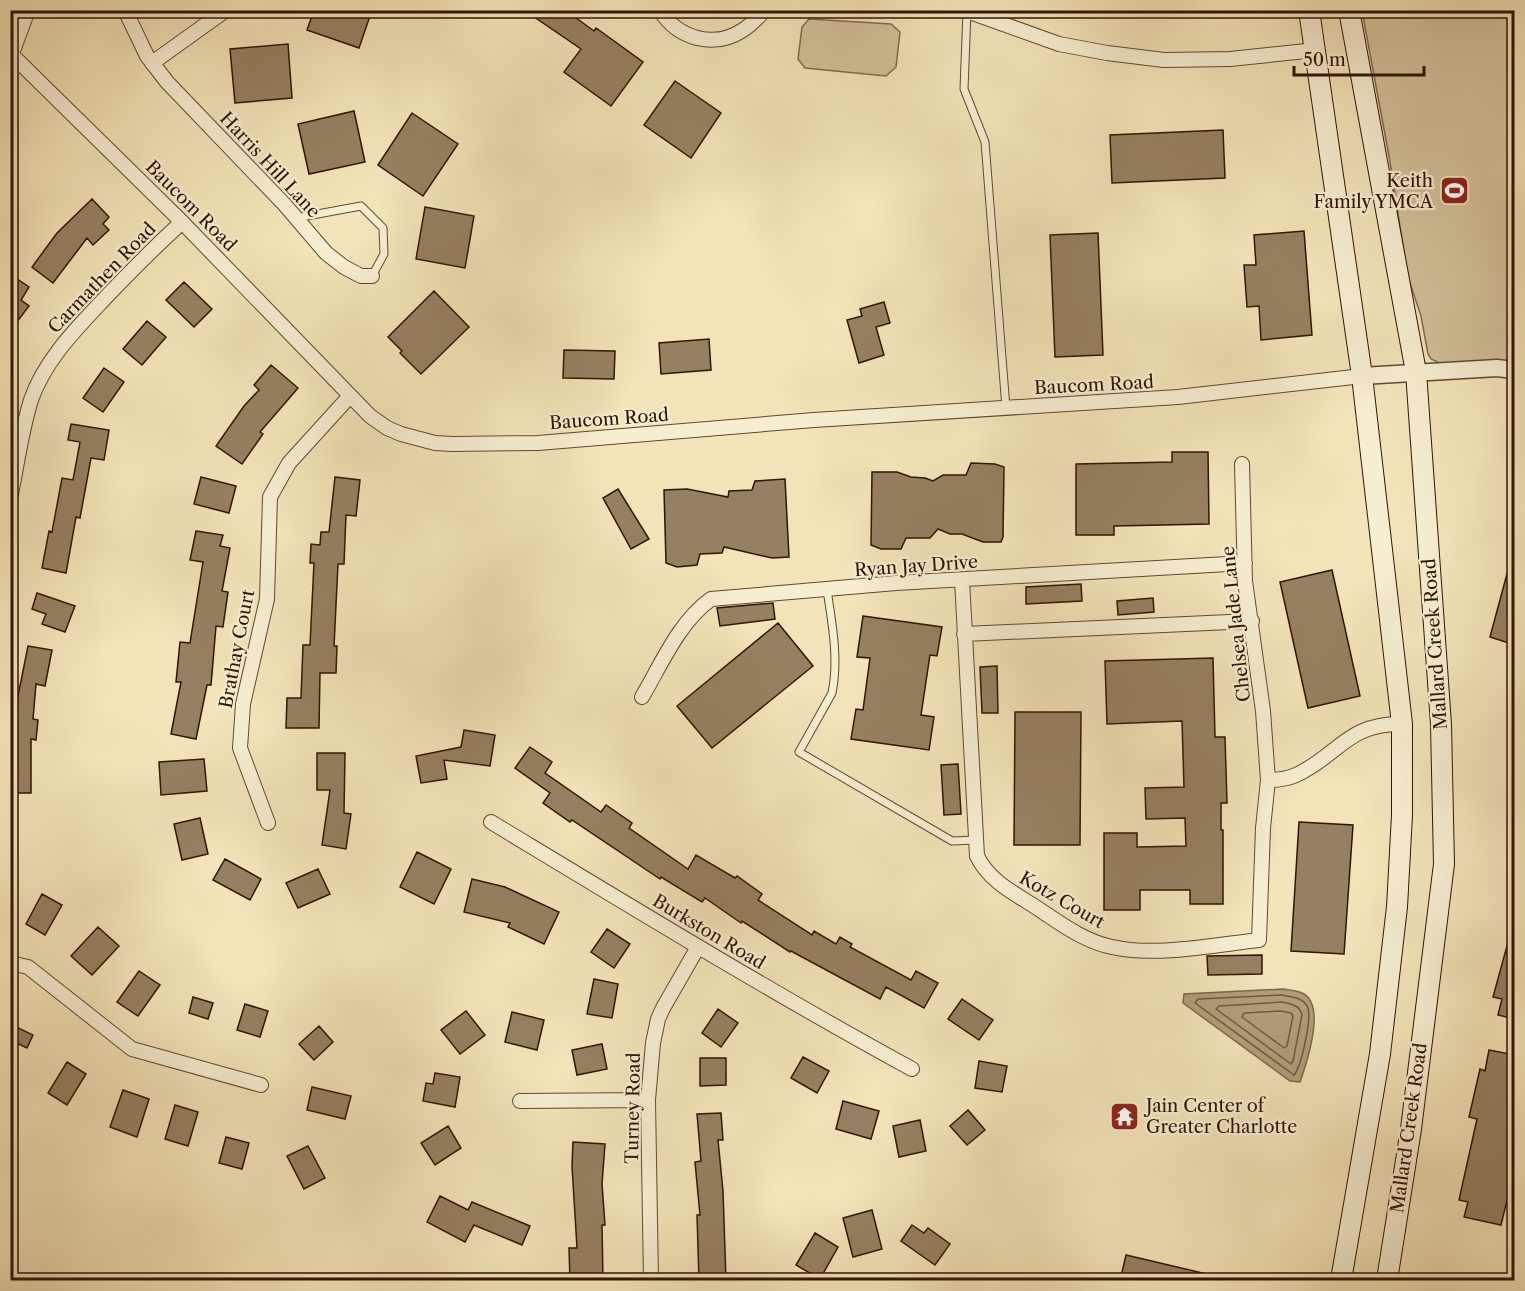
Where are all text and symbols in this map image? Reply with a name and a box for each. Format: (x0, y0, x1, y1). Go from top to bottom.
scale bar (1294, 39, 1424, 77)
text: 50 m (1303, 49, 1346, 71)
street label: Harris Hill Lane (215, 107, 325, 223)
street label: Baucom Road (141, 156, 241, 256)
place label: Keith Family YMCA (1314, 170, 1434, 213)
sports icon: Keith Family YMCA (1438, 175, 1470, 207)
street label: Carmathen Road (44, 218, 160, 338)
street label: Baucom Road (1034, 371, 1154, 399)
street label: Baucom Road (549, 404, 670, 434)
street label: Chelsea Jade Lane (1217, 545, 1255, 703)
street label: Ryan Jay Drive (853, 551, 979, 581)
street label: Mallard Creek Road (1418, 558, 1452, 730)
street label: Brathay Court (215, 587, 259, 710)
street label: Kotz Court (1015, 867, 1109, 934)
street label: Burkston Road (649, 890, 769, 974)
street label: Mallard Creek Road (1386, 1041, 1432, 1214)
street label: Turney Road (621, 1052, 645, 1164)
place label: Jain Center of Greater Charlotte (1143, 1095, 1297, 1138)
temple icon: Jain Center of Greater Charlotte (1109, 1100, 1141, 1132)

